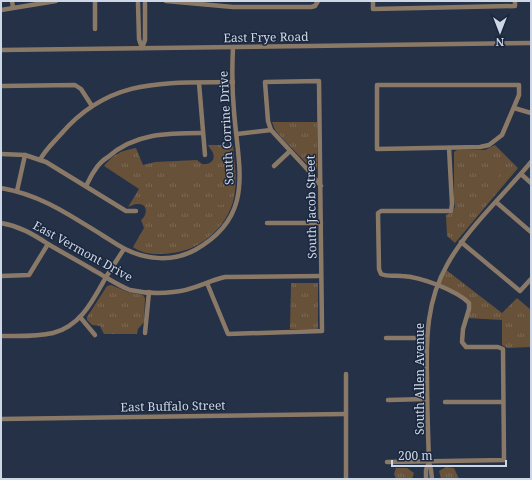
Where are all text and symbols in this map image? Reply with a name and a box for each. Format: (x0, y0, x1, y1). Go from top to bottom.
north arrow (480, 12, 520, 52)
street label: East Frye Road (223, 28, 309, 46)
text: N (495, 35, 504, 50)
street label: South Corrine Drive (215, 70, 237, 186)
street label: South Jacob Street (302, 155, 320, 259)
street label: East Vermont Drive (30, 217, 136, 285)
street label: South Allen Avenue (411, 323, 428, 435)
street label: East Buffalo Street (120, 397, 226, 415)
scale bar (392, 442, 506, 468)
text: 200 m (398, 447, 433, 464)

